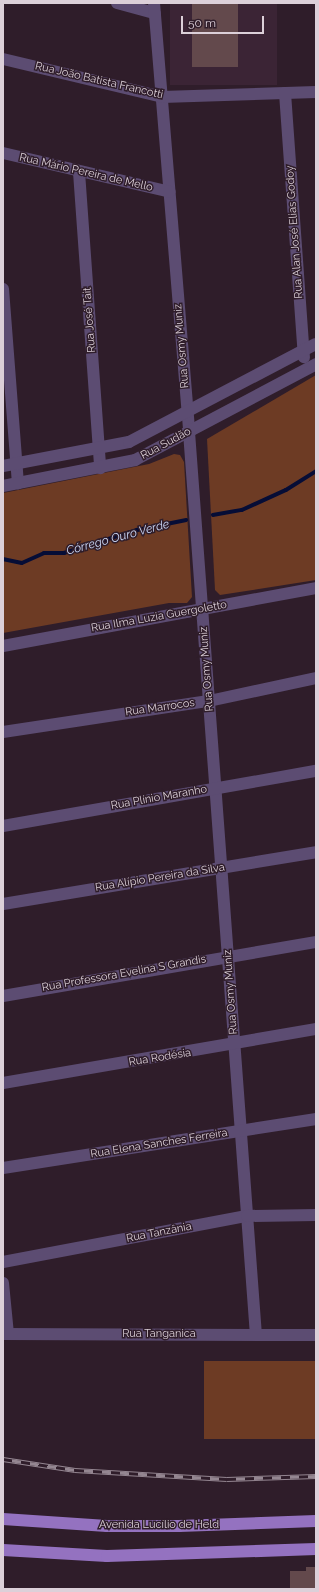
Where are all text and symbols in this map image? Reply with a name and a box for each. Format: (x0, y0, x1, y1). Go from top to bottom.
scale bar (183, 8, 266, 34)
text: 50 m (188, 16, 216, 30)
street label: Rua João Batista Francotti (34, 60, 164, 102)
street label: Rua Mário Pereira de Mello (18, 151, 154, 195)
street label: Rua Alan José Elias Godoy (284, 165, 306, 299)
street label: Rua José Tait (81, 286, 99, 354)
street label: Rua Osmy Muniz (172, 303, 192, 389)
street label: Rua Sudão (139, 425, 193, 463)
water label: Córrego Ouro Verde (65, 517, 171, 559)
street label: Rua Ilma Luzia Guergoletto (90, 599, 228, 635)
street label: Rua Osmy Muniz (197, 626, 217, 712)
street label: Rua Marrocos (124, 697, 196, 719)
street label: Rua Plínio Maranho (110, 783, 208, 813)
street label: Rua Alípio Pereira da Silva (94, 861, 226, 895)
street label: Rua Osmy Muniz (221, 949, 241, 1035)
street label: Rua Professora Evelina S Grandis (41, 953, 207, 995)
street label: Rua Rodésia (128, 1047, 192, 1069)
street label: Rua Elena Sanches Ferreira (89, 1127, 229, 1161)
street label: Rua Tanzânia (125, 1220, 193, 1246)
street label: Rua Tanganica (122, 1327, 196, 1341)
street label: Avenida Lucílio de Held (99, 1518, 219, 1532)

